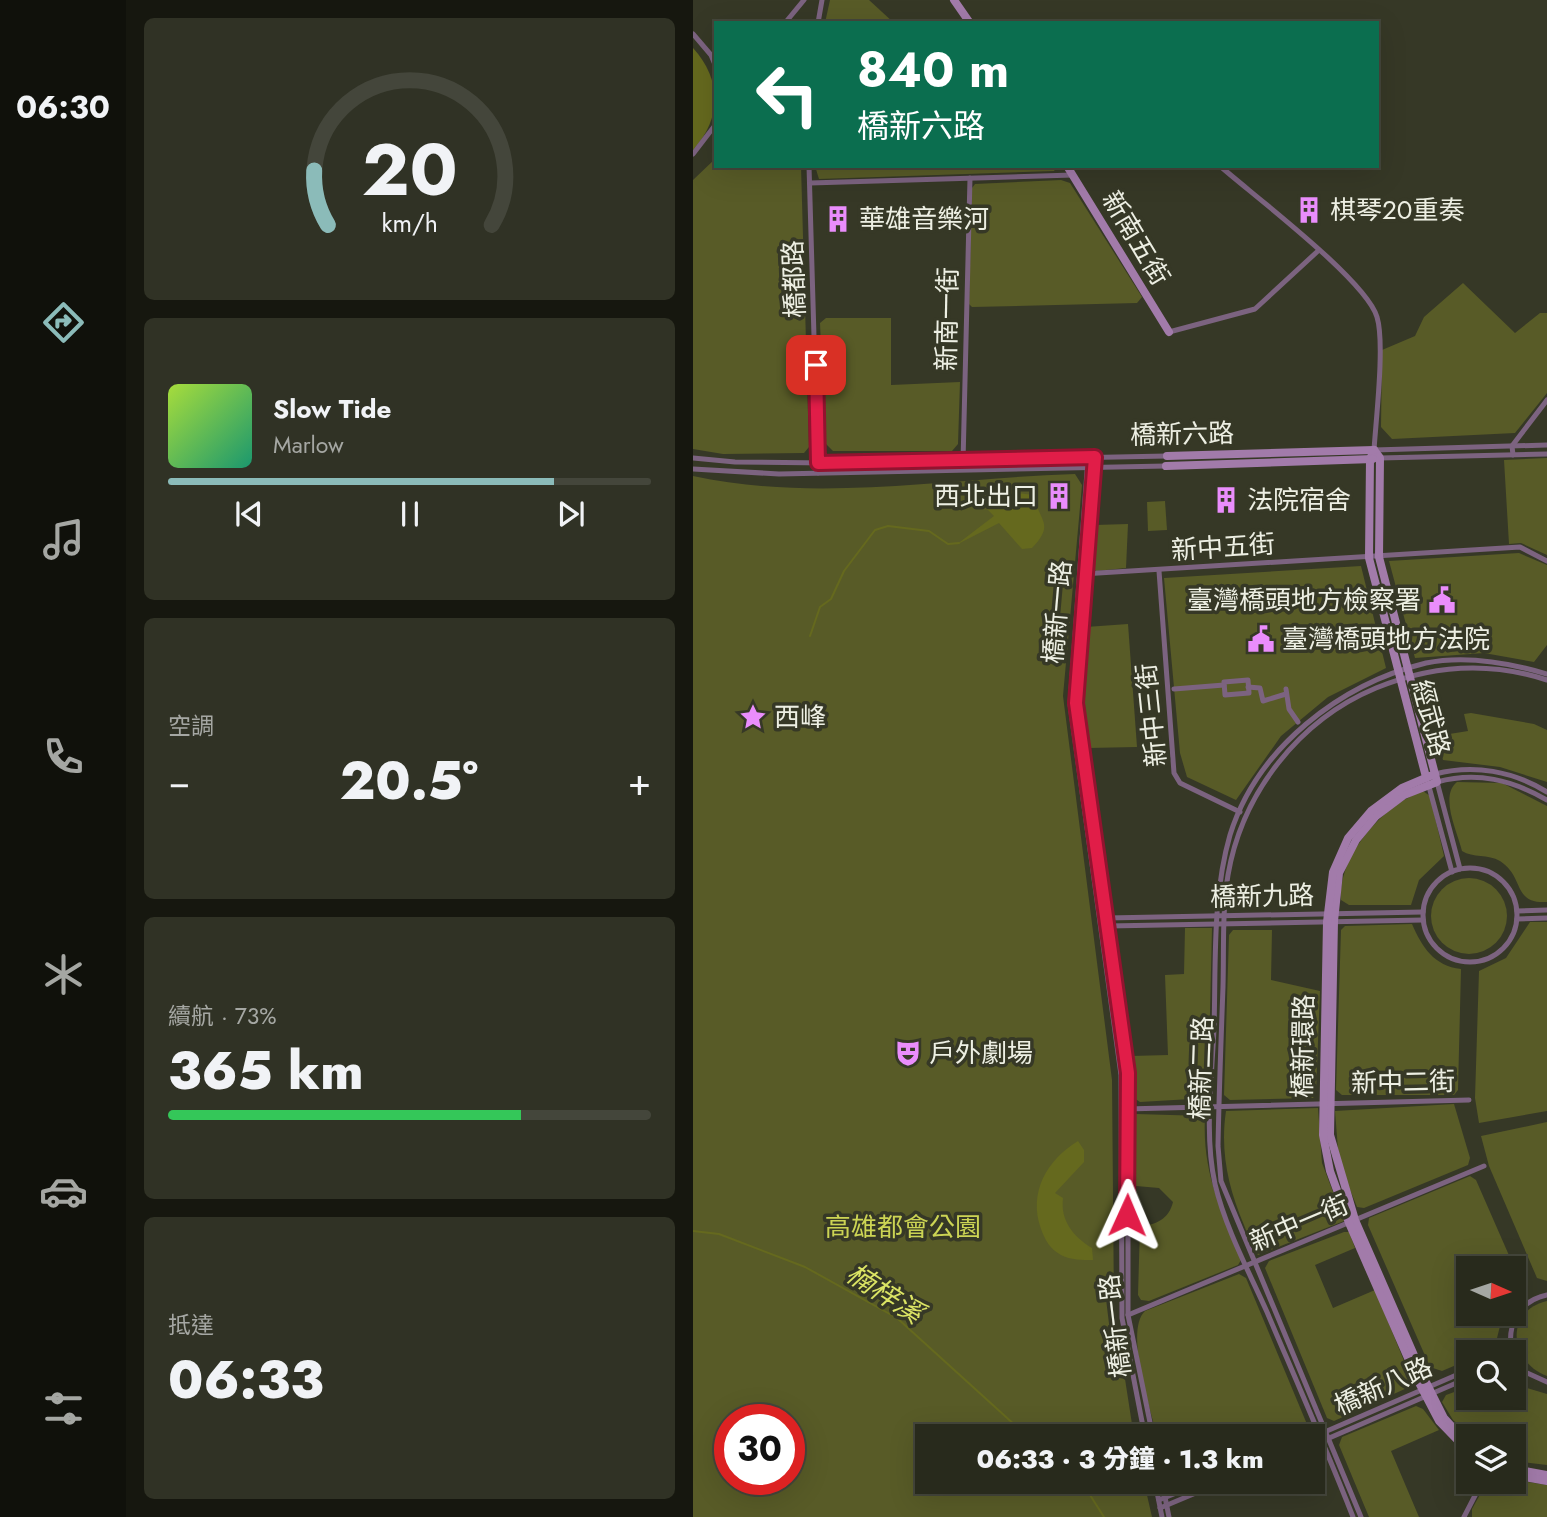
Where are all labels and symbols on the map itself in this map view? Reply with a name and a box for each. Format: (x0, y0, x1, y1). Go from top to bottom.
street label: 新南五街 (1093, 184, 1179, 292)
place label: 棋琴20重奏 (1330, 191, 1464, 229)
building icon: 棋琴20重奏 (1294, 195, 1324, 225)
place label: 華雄音樂河 (859, 200, 989, 238)
building icon: 華雄音樂河 (823, 204, 853, 234)
street label: 橋都路 (774, 239, 814, 319)
street label: 新南一街 (927, 267, 967, 371)
pin (786, 335, 846, 395)
street label: 橋新六路 (1130, 414, 1234, 454)
place label: 西北出口 (934, 477, 1038, 515)
building icon: 西北出口 (1044, 481, 1074, 511)
place label: 法院宿舍 (1247, 481, 1351, 519)
building icon: 法院宿舍 (1211, 485, 1241, 515)
street label: 新中五街 (1170, 524, 1276, 570)
street label: 橋新一路 (1034, 559, 1080, 665)
place label: 臺灣橋頭地方檢察署 (1187, 581, 1421, 619)
public building icon: 臺灣橋頭地方檢察署 (1427, 585, 1457, 615)
place label: 臺灣橋頭地方法院 (1282, 620, 1490, 658)
public building icon: 臺灣橋頭地方法院 (1246, 624, 1276, 654)
street label: 新中三街 (1127, 661, 1175, 769)
street label: 經武路 (1403, 675, 1459, 761)
place label: 西峰 (774, 698, 826, 736)
place icon: 西峰 (738, 702, 768, 732)
street label: 橋新九路 (1210, 876, 1314, 916)
street label: 橋新環路 (1283, 994, 1323, 1098)
street label: 橋新二路 (1180, 1015, 1222, 1121)
place label: 戶外劇場 (929, 1034, 1033, 1072)
theatre icon: 戶外劇場 (893, 1038, 923, 1068)
street label: 新中二街 (1351, 1062, 1455, 1102)
position arrow (1090, 1178, 1164, 1252)
street label: 新中一街 (1244, 1185, 1354, 1261)
park label: 高雄都會公園 (825, 1208, 981, 1246)
water label: 楠梓溪 (838, 1253, 934, 1336)
north arrow (1456, 1256, 1526, 1326)
street label: 橋新一路 (1090, 1272, 1140, 1380)
street label: 橋新八路 (1328, 1347, 1438, 1425)
speed limit sign: 30 (714, 1404, 805, 1495)

